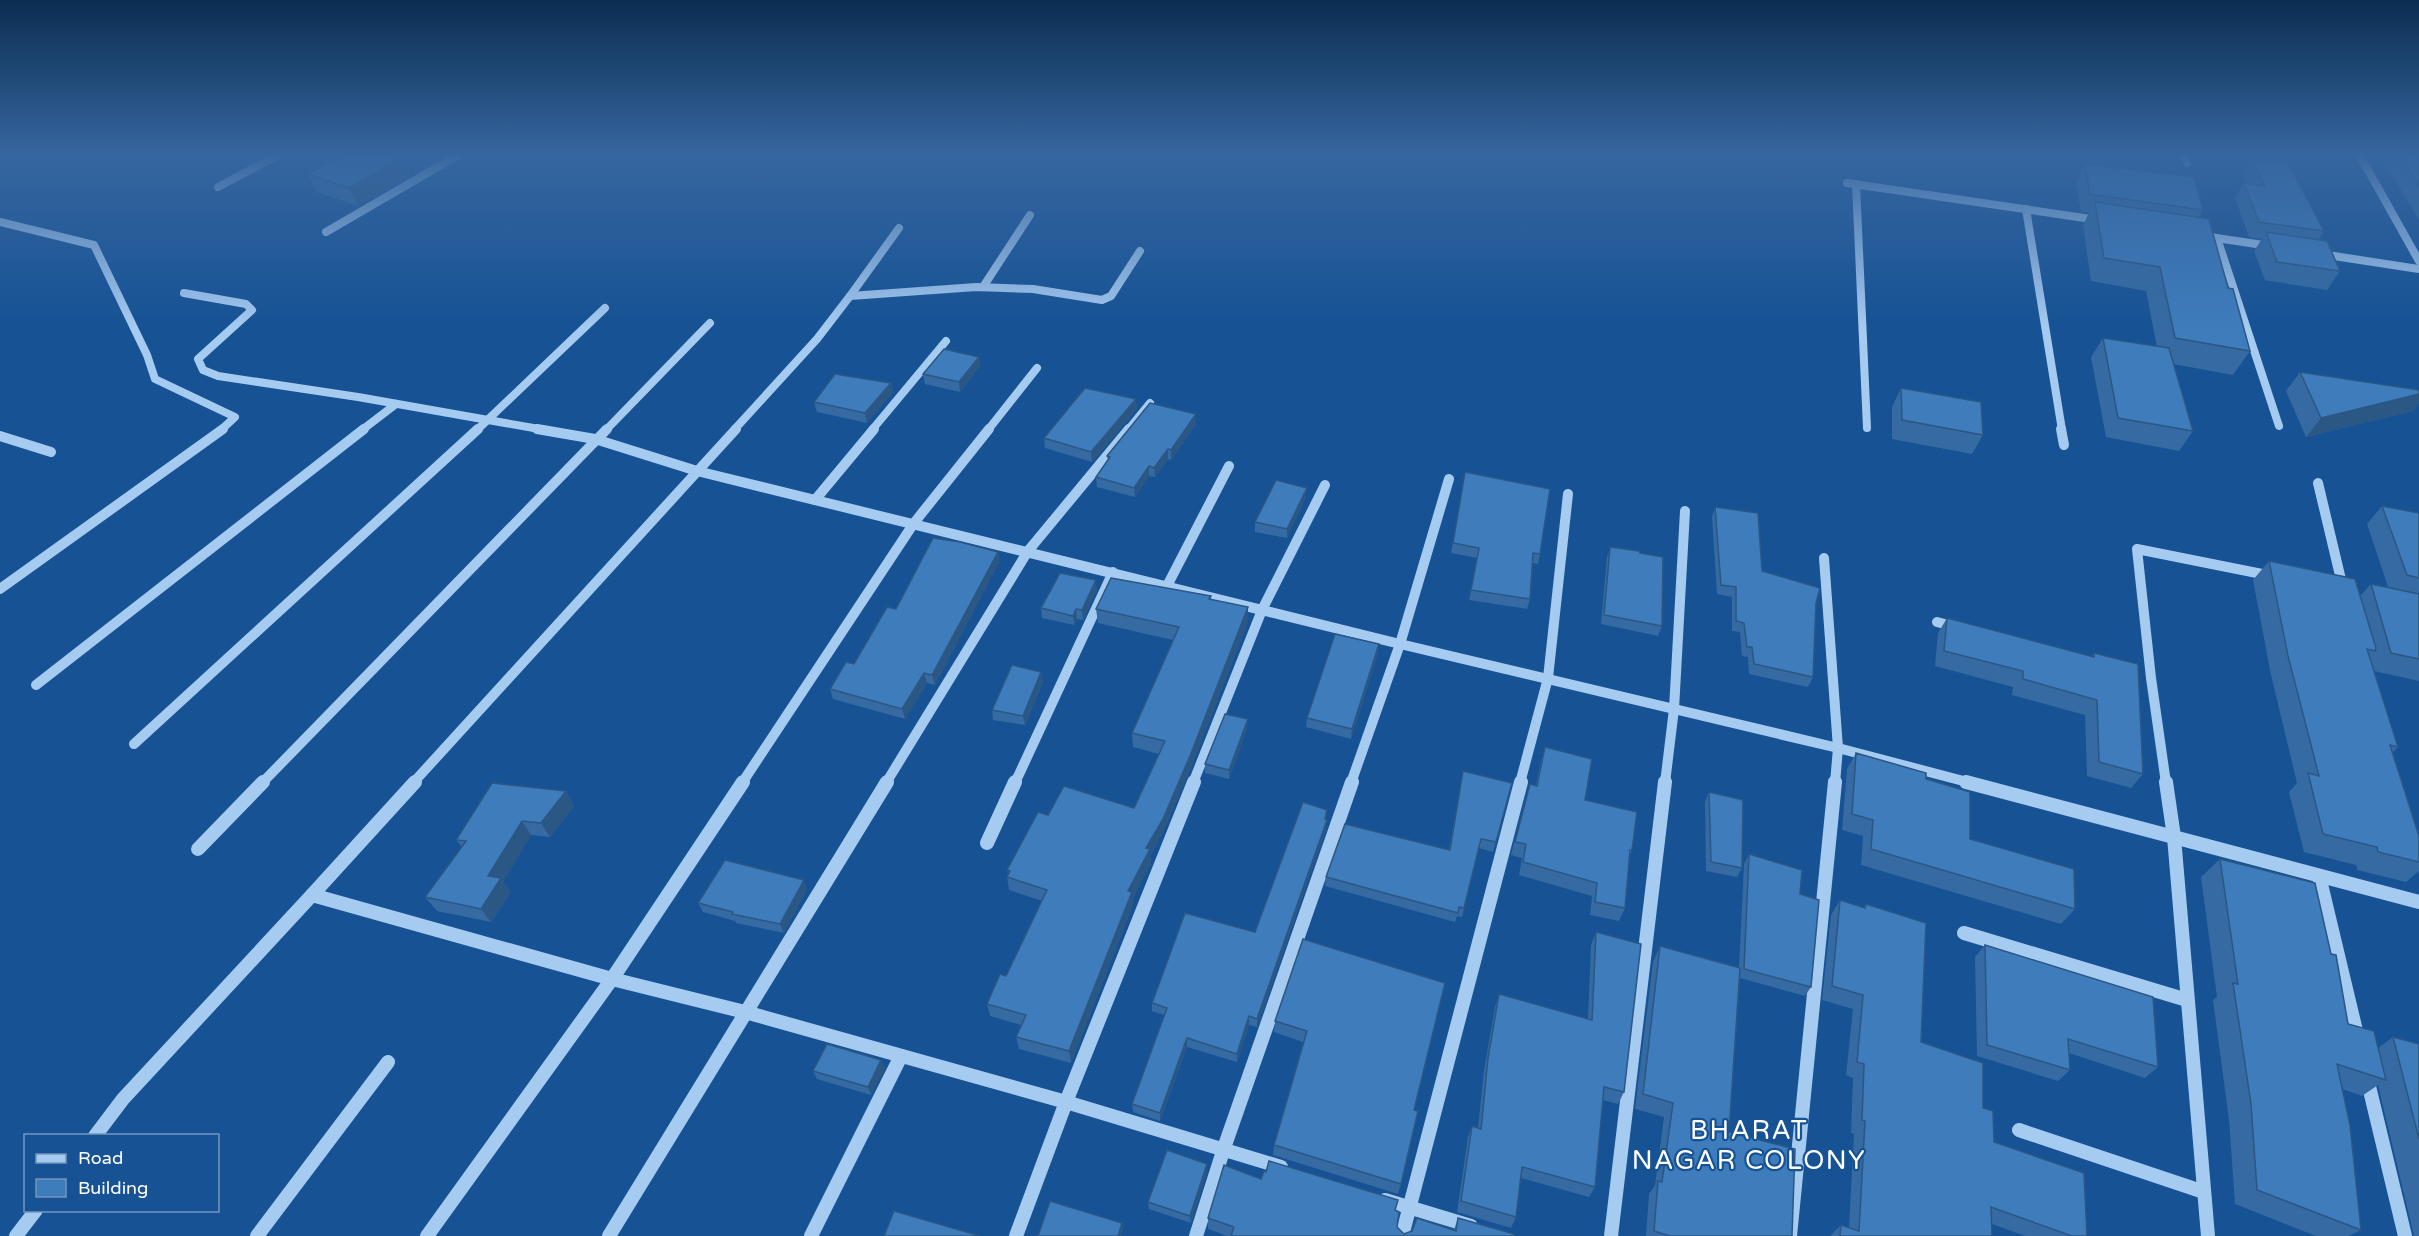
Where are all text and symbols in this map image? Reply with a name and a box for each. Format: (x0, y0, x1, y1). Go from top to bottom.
district label: BHARAT NAGAR COLONY (1632, 1115, 1866, 1176)
legend (24, 1134, 219, 1212)
text: Road (78, 1147, 123, 1169)
text: Building (78, 1177, 148, 1199)

